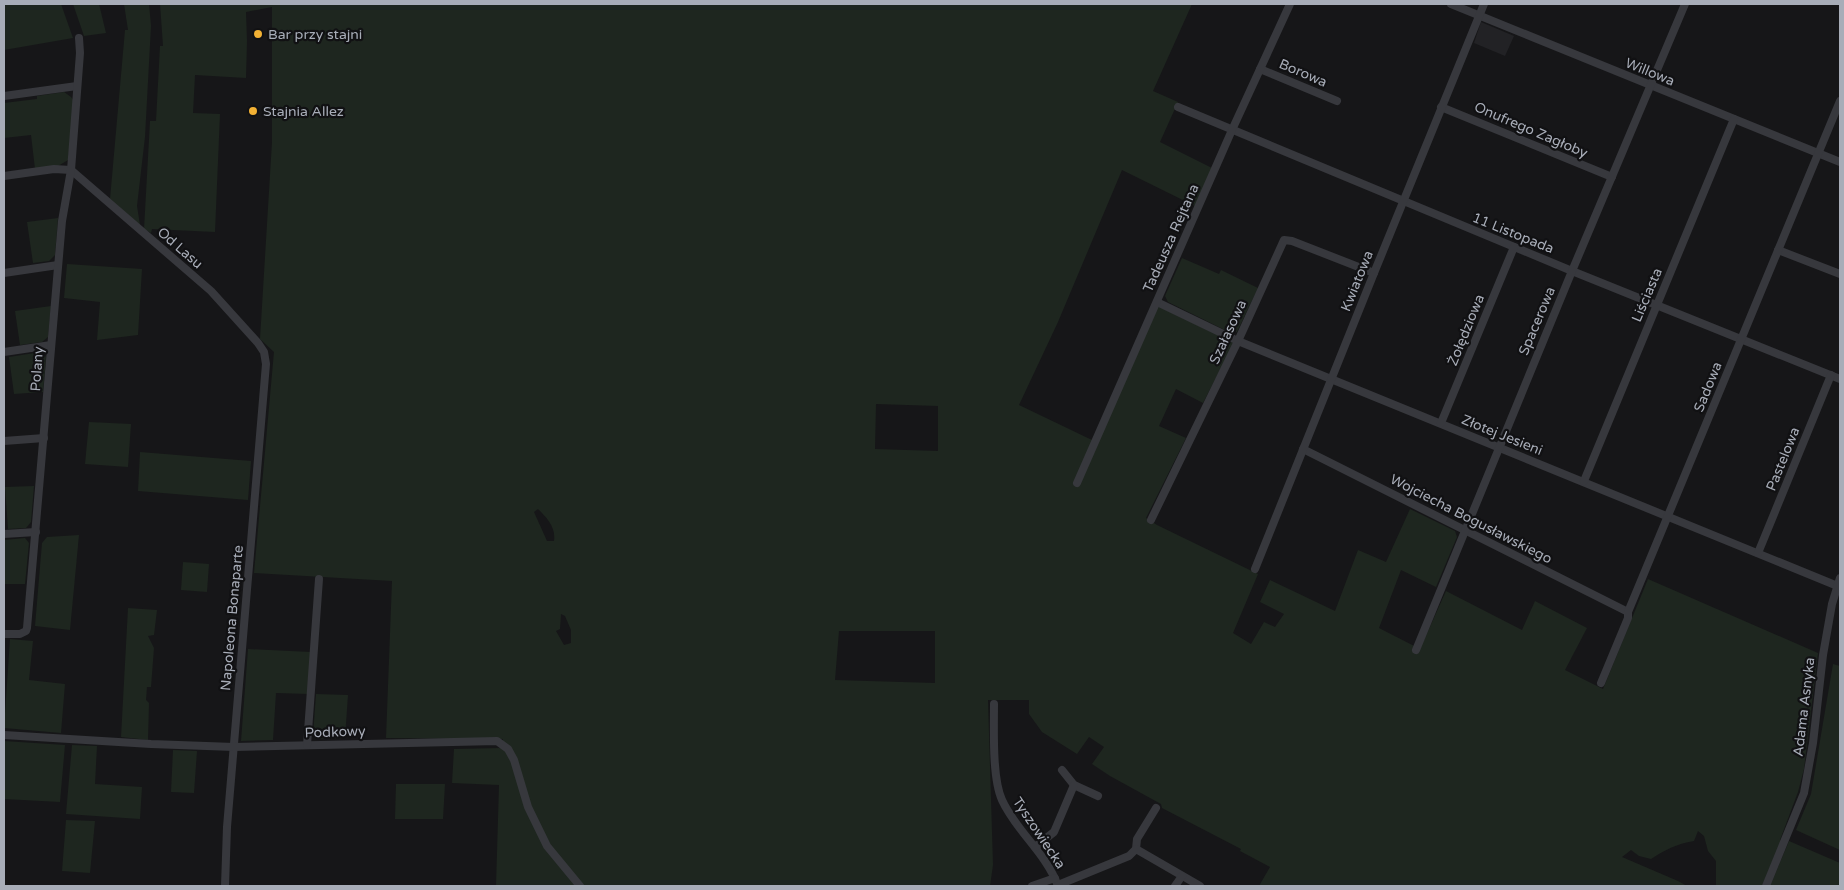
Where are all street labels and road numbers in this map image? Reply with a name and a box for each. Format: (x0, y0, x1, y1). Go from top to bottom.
street label: Willowa (1623, 54, 1677, 90)
street label: Borowa (1276, 55, 1330, 91)
street label: Onufrego Zagłoby (1472, 98, 1591, 162)
street label: Tadeusza Rejtana (1139, 181, 1203, 295)
street label: 11 Listopada (1470, 209, 1556, 257)
street label: Od Lasu (154, 224, 206, 272)
street label: Kwiatowa (1337, 248, 1377, 314)
street label: Liściasta (1628, 265, 1666, 325)
street label: Spacerowa (1515, 284, 1559, 358)
street label: Żołędziowa (1444, 292, 1488, 368)
street label: Szałasowa (1206, 297, 1250, 367)
street label: Polany (27, 345, 47, 392)
street label: Sadowa (1690, 359, 1726, 415)
street label: Złotej Jesieni (1459, 411, 1545, 459)
street label: Pastelowa (1762, 425, 1804, 493)
street label: Wojciecha Bogusławskiego (1387, 471, 1555, 567)
street label: Napoleona Bonaparte (217, 544, 247, 692)
street label: Adama Asnyka (1789, 656, 1819, 758)
street label: Podkowy (304, 722, 366, 742)
street label: Tyszowiecka (1009, 794, 1069, 872)

